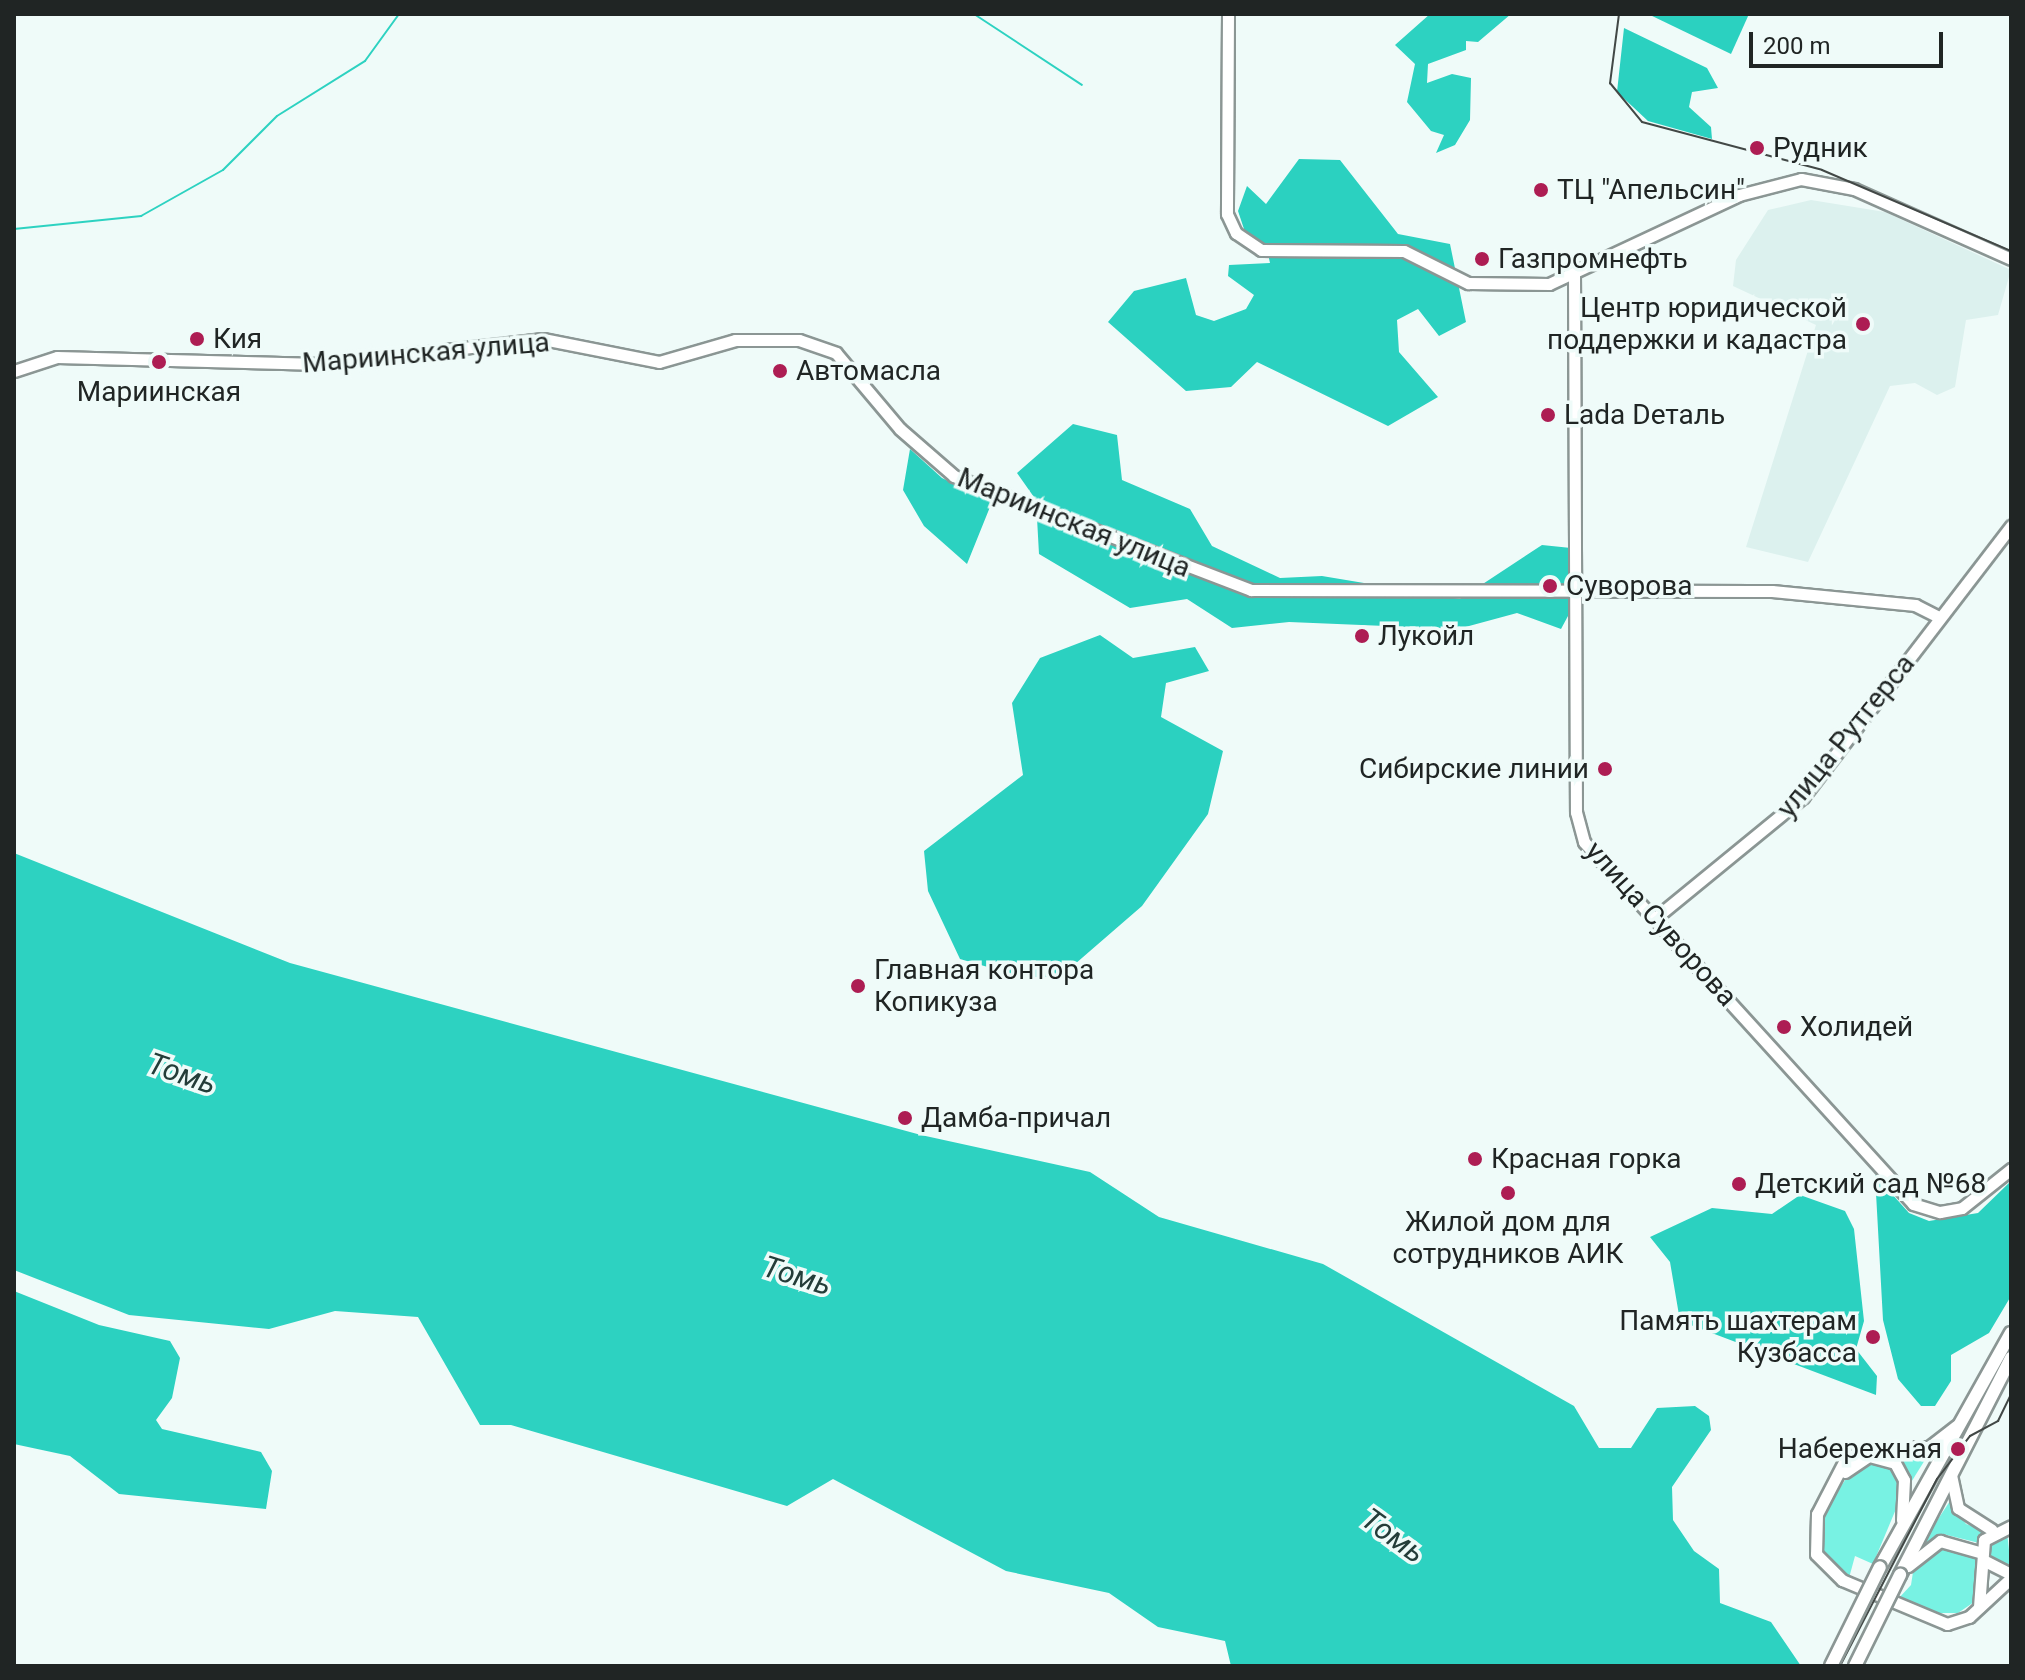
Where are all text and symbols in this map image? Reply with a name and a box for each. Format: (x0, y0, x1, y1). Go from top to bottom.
scale bar (1753, 16, 1947, 66)
text: 200 m (1763, 32, 1830, 60)
place label: Рудник (1773, 131, 1868, 165)
marker: Рудник (1748, 139, 1766, 157)
place label: ТЦ "Апельсин" (1557, 173, 1745, 207)
marker: ТЦ "Апельсин" (1532, 181, 1550, 199)
place label: Газпромнефть (1498, 242, 1688, 276)
marker: Газпромнефть (1473, 250, 1491, 268)
place label: Центр юридической поддержки и кадастра (1547, 291, 1847, 357)
marker: Центр юридической поддержки и кадастра (1854, 315, 1872, 333)
place label: Кия (213, 322, 262, 356)
street label: Мариинская улица (301, 325, 551, 381)
marker: Кия (188, 330, 206, 348)
marker: Мариинская (150, 353, 168, 371)
place label: Автомасла (796, 354, 941, 388)
marker: Автомасла (771, 362, 789, 380)
place label: Мариинская (77, 375, 241, 409)
place label: Lada Dеталь (1564, 398, 1725, 432)
marker: Lada Dеталь (1539, 406, 1557, 424)
street label: Мариинская улица (953, 461, 1195, 585)
place label: Суворова (1566, 569, 1692, 603)
marker: Суворова (1541, 577, 1559, 595)
place label: Лукойл (1378, 619, 1474, 653)
marker: Лукойл (1353, 627, 1371, 645)
street label: улица Рутгерса (1770, 648, 1922, 824)
place label: Сибирские линии (1359, 752, 1589, 786)
marker: Сибирские линии (1596, 760, 1614, 778)
street label: улица Суворова (1578, 835, 1744, 1013)
place label: Главная контора Копикуза (874, 953, 1094, 1019)
marker: Главная контора Копикуза (849, 977, 867, 995)
place label: Холидей (1800, 1010, 1913, 1044)
marker: Холидей (1775, 1018, 1793, 1036)
water label: Томь (143, 1046, 221, 1102)
place label: Дамба-причал (921, 1101, 1111, 1135)
marker: Дамба-причал (896, 1109, 914, 1127)
place label: Красная горка (1491, 1142, 1682, 1176)
marker: Красная горка (1466, 1150, 1484, 1168)
place label: Детский сад №68 (1755, 1167, 1986, 1201)
marker: Детский сад №68 (1730, 1175, 1748, 1193)
marker: Жилой дом для сотрудников АИК (1499, 1184, 1517, 1202)
place label: Жилой дом для сотрудников АИК (1392, 1205, 1624, 1271)
water label: Томь (758, 1249, 836, 1303)
place label: Память шахтерам Кузбасса (1619, 1304, 1857, 1370)
marker: Память шахтерам Кузбасса (1864, 1328, 1882, 1346)
place label: Набережная (1778, 1432, 1942, 1466)
marker: Набережная (1949, 1440, 1967, 1458)
water label: Томь (1354, 1501, 1432, 1571)

